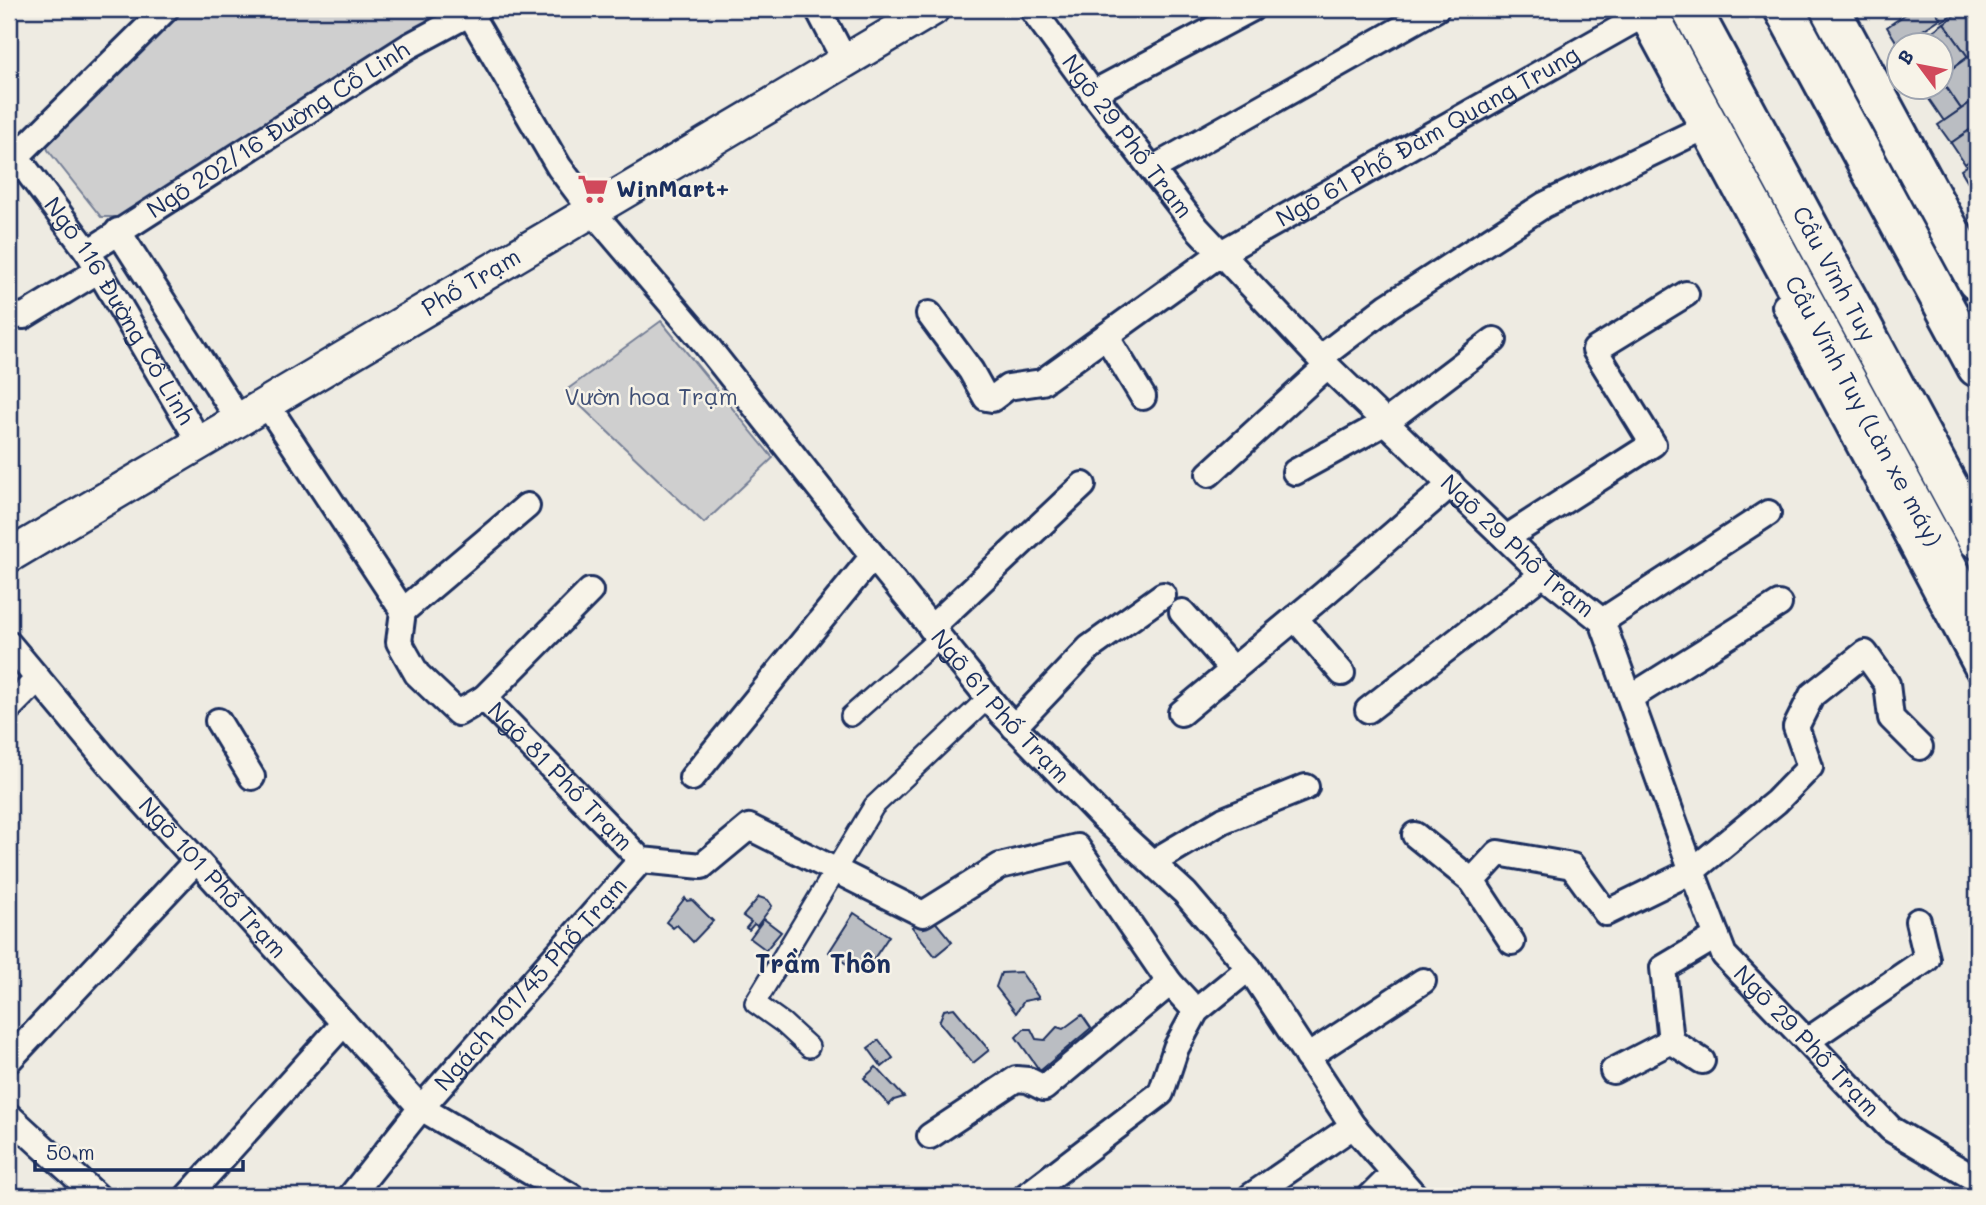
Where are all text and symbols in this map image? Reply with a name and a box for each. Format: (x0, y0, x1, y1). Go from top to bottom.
north arrow (1884, 32, 1954, 102)
street label: Ngõ 202/16 Đường Cổ Linh (140, 33, 415, 224)
street label: Ngõ 61 Phố Đàm Quang Trung (1270, 38, 1584, 233)
text: B (1891, 45, 1919, 69)
street label: Ngõ 29 Phố Trạm (1056, 47, 1201, 224)
supermarket icon: WinMart+ (576, 172, 610, 206)
place label: WinMart+ (616, 172, 729, 203)
street label: Ngõ 116 Đường Cổ Linh (38, 190, 203, 430)
street label: Cầu Vĩnh Tuy (1786, 200, 1884, 346)
street label: Phố Trạm (415, 240, 525, 322)
street label: Cầu Vĩnh Tuy (Làn xe máy) (1779, 270, 1950, 551)
park label: Vườn hoa Trạm (564, 380, 738, 411)
street label: Ngõ 29 Phố Trạm (1435, 467, 1602, 623)
street label: Ngõ 61 Phố Trạm (925, 622, 1078, 789)
street label: Ngõ 81 Phố Trạm (482, 694, 641, 857)
street label: Ngõ 101 Phố Trạm (132, 790, 295, 964)
street label: Ngách 101/45 Phố Trạm (426, 870, 633, 1097)
district label: Trầm Thôn (755, 946, 891, 980)
street label: Ngõ 29 Phố Trạm (1728, 958, 1888, 1122)
scale bar (35, 1128, 243, 1172)
text: 50 m (46, 1138, 95, 1165)

